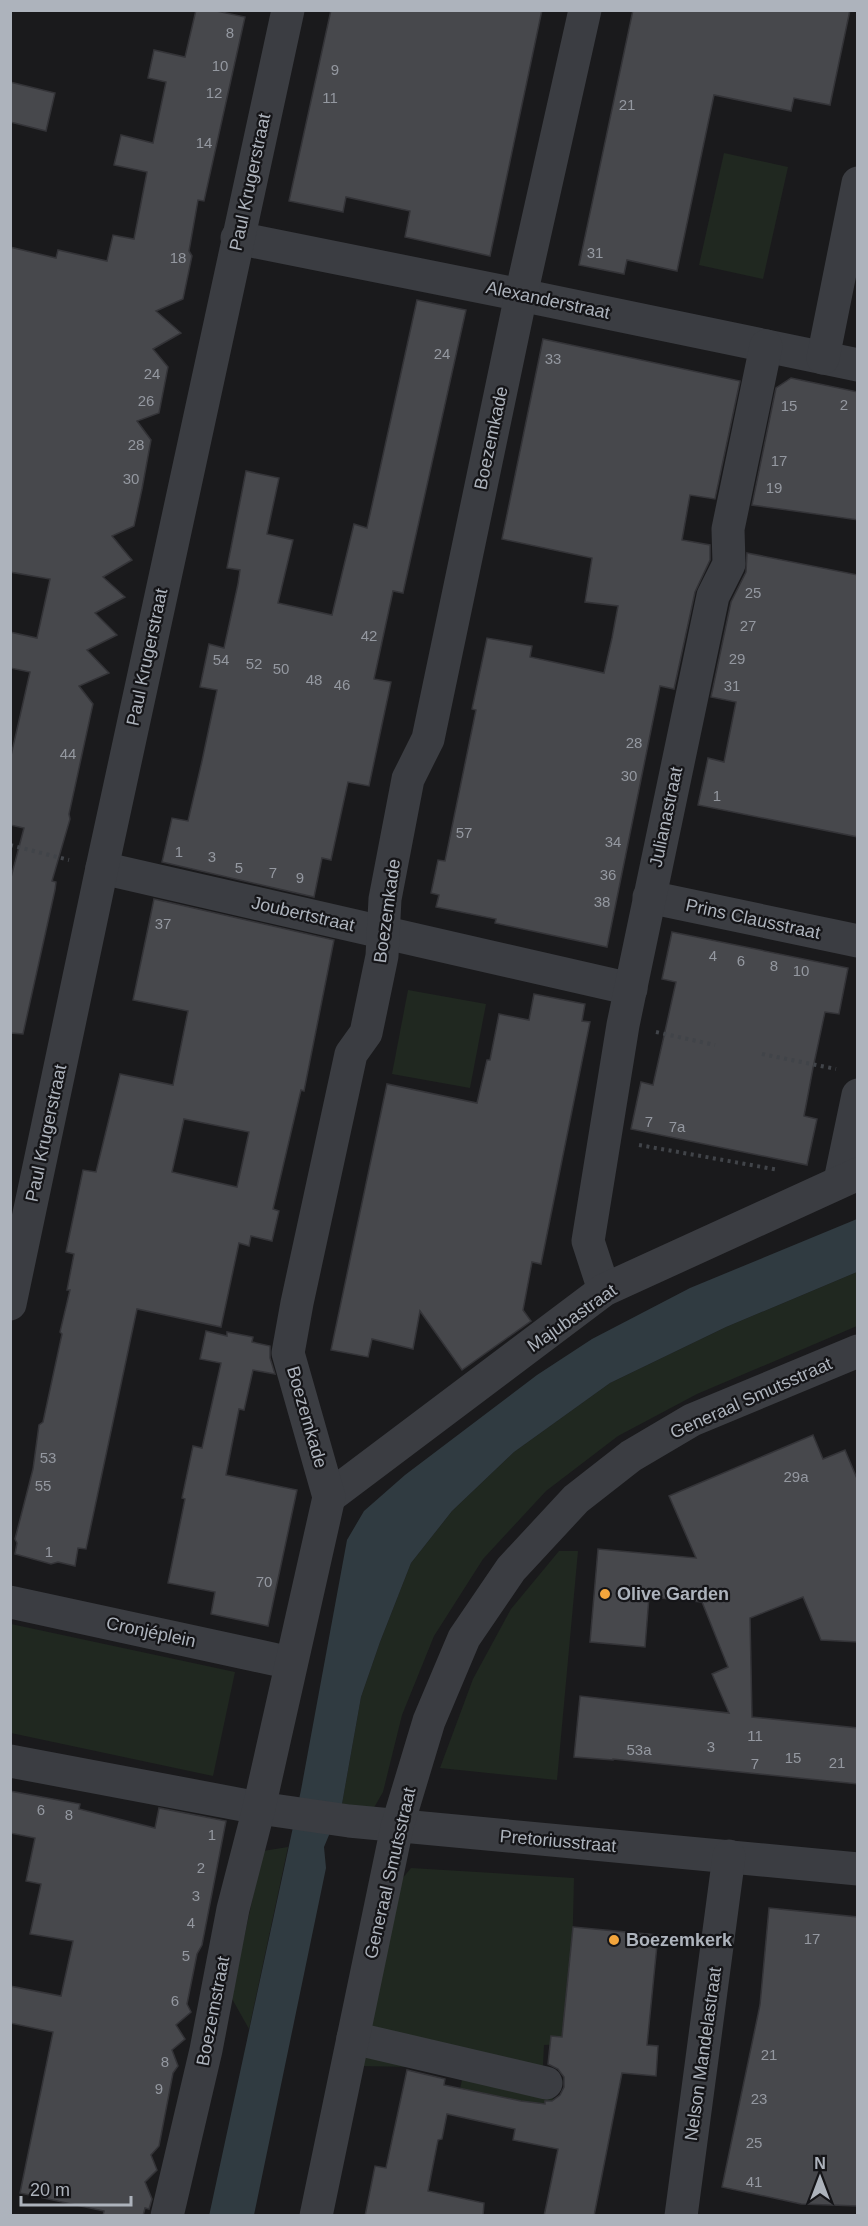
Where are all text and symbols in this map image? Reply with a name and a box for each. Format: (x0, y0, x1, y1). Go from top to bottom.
house number: 8 (226, 24, 234, 41)
house number: 10 (212, 57, 228, 74)
house number: 9 (331, 61, 339, 78)
house number: 12 (206, 84, 222, 101)
house number: 11 (322, 89, 338, 106)
house number: 21 (619, 96, 635, 113)
street label: Paul Krugerstraat (226, 111, 274, 253)
house number: 14 (196, 134, 212, 151)
house number: 31 (587, 244, 603, 261)
house number: 18 (170, 249, 186, 266)
street label: Alexanderstraat (484, 277, 612, 323)
house number: 24 (434, 345, 450, 362)
house number: 33 (545, 350, 561, 367)
house number: 24 (144, 365, 160, 382)
street label: Boezemkade (470, 385, 512, 491)
house number: 26 (138, 392, 154, 409)
house number: 2 (840, 396, 848, 413)
house number: 15 (781, 397, 797, 414)
house number: 28 (128, 436, 144, 453)
house number: 17 (771, 452, 787, 469)
house number: 30 (123, 470, 139, 487)
house number: 19 (766, 479, 782, 496)
house number: 25 (745, 584, 761, 601)
street label: Paul Krugerstraat (123, 586, 171, 728)
house number: 27 (740, 617, 756, 634)
house number: 42 (361, 627, 377, 644)
house number: 29 (729, 650, 745, 667)
house number: 54 (213, 651, 229, 668)
house number: 52 (246, 655, 262, 672)
house number: 50 (273, 660, 289, 677)
house number: 48 (306, 671, 322, 688)
house number: 46 (334, 676, 350, 693)
house number: 31 (724, 677, 740, 694)
house number: 28 (626, 734, 642, 751)
house number: 44 (60, 745, 76, 762)
street label: Julianastraat (646, 765, 686, 869)
house number: 30 (621, 767, 637, 784)
house number: 1 (713, 787, 721, 804)
house number: 57 (456, 824, 472, 841)
house number: 34 (605, 833, 621, 850)
house number: 1 (175, 843, 183, 860)
house number: 3 (208, 848, 216, 865)
street label: Boezemkade (370, 858, 404, 964)
house number: 5 (235, 859, 243, 876)
house number: 7 (269, 864, 277, 881)
house number: 36 (600, 866, 616, 883)
house number: 9 (296, 869, 304, 886)
street label: Joubertstraat (250, 892, 356, 936)
house number: 38 (594, 893, 610, 910)
street label: Prins Clausstraat (684, 895, 822, 943)
house number: 37 (155, 915, 171, 932)
house number: 4 (709, 947, 717, 964)
house number: 6 (737, 952, 745, 969)
house number: 8 (770, 957, 778, 974)
house number: 10 (793, 962, 809, 979)
street label: Paul Krugerstraat (22, 1062, 70, 1204)
house number: 7 (645, 1113, 653, 1130)
house number: 7a (669, 1118, 686, 1135)
street label: Majubastraat (524, 1280, 620, 1356)
street label: Generaal Smutsstraat (667, 1353, 835, 1443)
street label: Boezemkade (283, 1364, 331, 1470)
house number: 53 (40, 1449, 56, 1466)
house number: 29a (783, 1468, 809, 1485)
house number: 55 (35, 1477, 51, 1494)
house number: 1 (45, 1543, 53, 1560)
house number: 70 (256, 1573, 272, 1590)
place label: Olive Garden (617, 1584, 729, 1604)
marker: Olive Garden (598, 1587, 612, 1601)
street label: Cronjéplein (104, 1613, 198, 1651)
house number: 11 (747, 1727, 763, 1744)
house number: 3 (707, 1738, 715, 1755)
house number: 53a (626, 1741, 652, 1758)
house number: 15 (785, 1749, 801, 1766)
house number: 21 (829, 1754, 845, 1771)
house number: 7 (751, 1755, 759, 1772)
street label: Generaal Smutsstraat (361, 1785, 419, 1961)
house number: 6 (37, 1801, 45, 1818)
house number: 8 (65, 1806, 73, 1823)
house number: 1 (208, 1826, 216, 1843)
street label: Pretoriusstraat (499, 1826, 617, 1856)
house number: 2 (197, 1859, 205, 1876)
house number: 3 (192, 1887, 200, 1904)
house number: 4 (187, 1914, 195, 1931)
place label: Boezemkerk (626, 1930, 733, 1950)
house number: 17 (804, 1930, 820, 1947)
marker: Boezemkerk (607, 1933, 621, 1947)
house number: 5 (182, 1947, 190, 1964)
street label: Boezemstraat (193, 1955, 233, 2067)
street label: Nelson Mandelastraat (681, 1966, 725, 2142)
house number: 6 (171, 1992, 179, 2009)
house number: 21 (761, 2046, 777, 2063)
house number: 8 (161, 2053, 169, 2070)
house number: 9 (155, 2080, 163, 2097)
house number: 23 (751, 2090, 767, 2107)
house number: 25 (746, 2134, 762, 2151)
north arrow (790, 2148, 850, 2208)
text: N (814, 2155, 826, 2172)
scale bar (21, 2169, 130, 2207)
house number: 41 (746, 2173, 762, 2190)
text: 20 m (30, 2180, 70, 2200)

